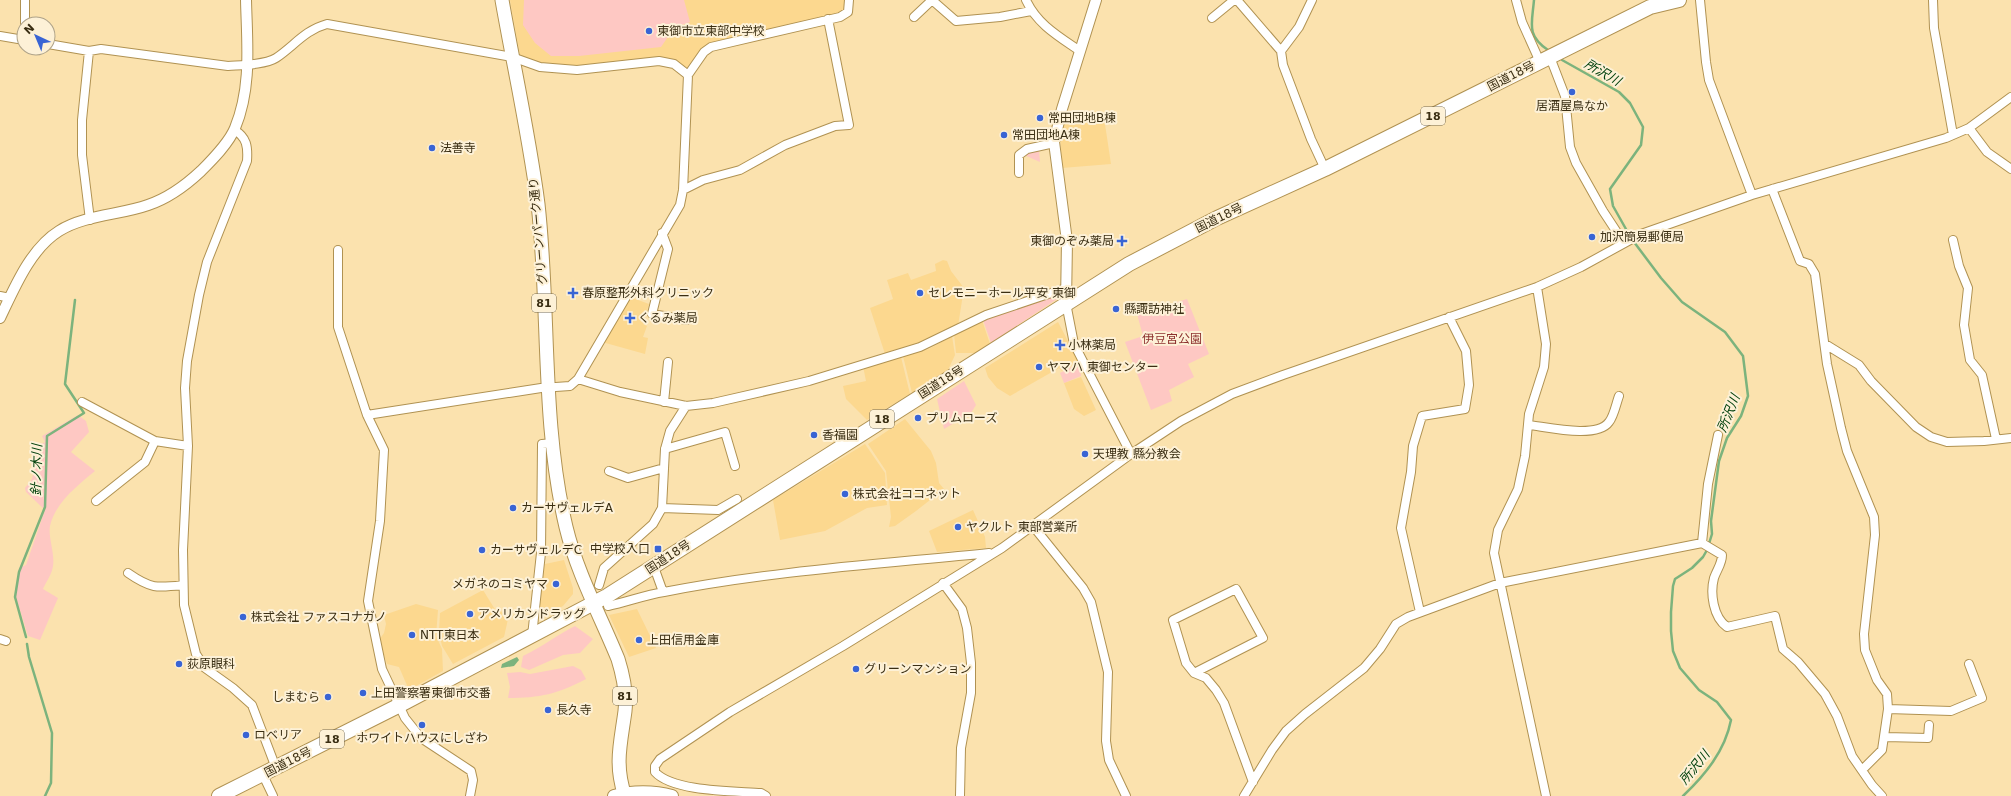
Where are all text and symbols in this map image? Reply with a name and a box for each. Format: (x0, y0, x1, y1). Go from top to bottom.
north arrow (16, 16, 56, 56)
text: N (22, 21, 37, 37)
place label: 東御市立東部中学校 (657, 24, 765, 38)
marker: 東御市立東部中学校 (644, 26, 654, 36)
water label: 所沢川 (1582, 56, 1625, 90)
street label: 国道18号 (1485, 58, 1537, 94)
marker: 居酒屋鳥なか (1567, 87, 1577, 97)
place label: 居酒屋鳥なか (1536, 99, 1608, 113)
road number: 18 (1421, 107, 1445, 125)
place label: 常田団地B棟 (1048, 111, 1116, 125)
marker: 常田団地B棟 (1035, 113, 1045, 123)
place label: 常田団地A棟 (1012, 128, 1080, 142)
marker: 常田団地A棟 (999, 130, 1009, 140)
place label: 法善寺 (440, 141, 476, 155)
marker: 法善寺 (427, 143, 437, 153)
street label: グリーンパーク通り (526, 177, 550, 285)
street label: 国道18号 (1193, 200, 1245, 236)
place label: 加沢簡易郵便局 (1600, 230, 1684, 244)
marker: 加沢簡易郵便局 (1587, 232, 1597, 242)
place label: 東御のぞみ薬局 (1030, 234, 1114, 248)
marker: 東御のぞみ薬局 (1117, 236, 1127, 246)
place label: 春原整形外科クリニック (582, 286, 714, 300)
place label: セレモニーホール平安 東御 (928, 286, 1076, 300)
marker: 春原整形外科クリニック (567, 287, 579, 299)
marker: セレモニーホール平安 東御 (915, 288, 925, 298)
road number: 81 (532, 294, 556, 312)
place label: 縣諏訪神社 (1124, 302, 1184, 316)
marker: 縣諏訪神社 (1111, 304, 1121, 314)
place label: くるみ薬局 (638, 311, 698, 325)
marker: くるみ薬局 (625, 313, 635, 323)
park label: 伊豆宮公園 (1142, 332, 1202, 346)
place label: 小林薬局 (1068, 338, 1116, 352)
marker: 小林薬局 (1055, 340, 1065, 350)
place label: ヤマハ 東御センター (1047, 360, 1159, 374)
street label: 国道18号 (916, 362, 966, 402)
marker: ヤマハ 東御センター (1034, 362, 1044, 372)
water label: 所沢川 (1714, 390, 1743, 434)
road number: 18 (870, 410, 894, 428)
place label: プリムローズ (926, 411, 997, 425)
marker: プリムローズ (913, 413, 923, 423)
place label: 香福園 (822, 428, 858, 442)
marker: 香福園 (809, 430, 819, 440)
water label: 針ノ木川 (29, 442, 44, 496)
place label: 天理教 縣分教会 (1093, 447, 1181, 461)
marker: 天理教 縣分教会 (1080, 449, 1090, 459)
place label: 株式会社ココネット (853, 487, 961, 501)
marker: 株式会社ココネット (840, 489, 850, 499)
place label: カーサヴェルデA (521, 501, 614, 515)
marker: カーサヴェルデA (508, 503, 518, 513)
place label: ヤクルト 東部営業所 (966, 520, 1077, 534)
marker: ヤクルト 東部営業所 (953, 522, 963, 532)
street label: 国道18号 (643, 537, 693, 577)
place label: 中学校入口 (590, 542, 650, 556)
place label: カーサヴェルデC (490, 543, 582, 557)
marker: 中学校入口 (653, 544, 663, 554)
marker: カーサヴェルデC (477, 545, 487, 555)
place label: メガネのコミヤマ (452, 577, 548, 591)
marker: メガネのコミヤマ (551, 579, 561, 589)
place label: アメリカンドラッグ (478, 607, 585, 621)
marker: アメリカンドラッグ (465, 609, 475, 619)
place label: 株式会社 ファスコナガノ (251, 610, 387, 624)
marker: 株式会社 ファスコナガノ (238, 612, 248, 622)
place label: NTT東日本 (420, 628, 479, 642)
marker: NTT東日本 (407, 630, 417, 640)
place label: 上田信用金庫 (647, 633, 719, 647)
marker: 上田信用金庫 (634, 635, 644, 645)
place label: 荻原眼科 (187, 657, 235, 671)
marker: 荻原眼科 (174, 659, 184, 669)
place label: グリーンマンション (864, 662, 971, 676)
marker: グリーンマンション (851, 664, 861, 674)
place label: 上田警察署東御市交番 (371, 686, 491, 700)
road number: 81 (613, 687, 637, 705)
marker: 上田警察署東御市交番 (358, 688, 368, 698)
place label: しまむら (272, 690, 320, 704)
marker: しまむら (323, 692, 333, 702)
place label: 長久寺 (556, 703, 592, 717)
marker: 長久寺 (543, 705, 553, 715)
marker: ホワイトハウスにしざわ (417, 720, 427, 730)
place label: ロベリア (254, 728, 302, 742)
marker: ロベリア (241, 730, 251, 740)
road number: 18 (320, 730, 344, 748)
place label: ホワイトハウスにしざわ (356, 731, 488, 745)
street label: 国道18号 (262, 744, 314, 780)
water label: 所沢川 (1676, 746, 1714, 787)

